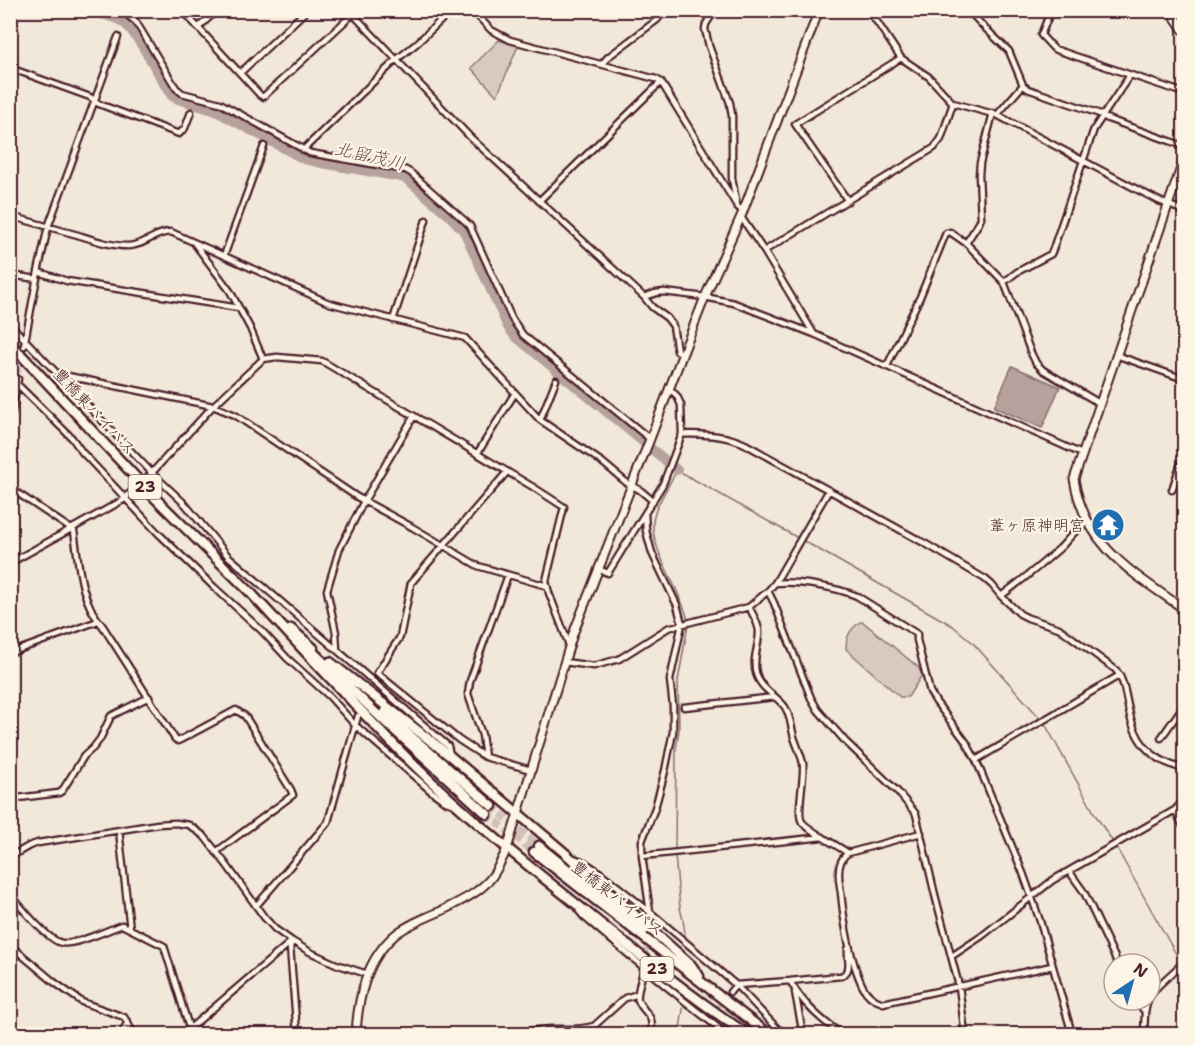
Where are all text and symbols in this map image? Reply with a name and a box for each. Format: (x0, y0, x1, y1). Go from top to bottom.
water label: 北留茂川 (332, 136, 408, 176)
street label: 豊橋東バイパス (49, 363, 140, 459)
road number: 23 (128, 475, 162, 499)
temple icon: 葦ヶ原神明宮 (1090, 507, 1126, 543)
place label: 葦ヶ原神明宮 (989, 515, 1085, 536)
street label: 豊橋東バイパス (567, 856, 668, 941)
north arrow (1102, 952, 1162, 1012)
road number: 23 (640, 957, 674, 981)
text: N (1129, 958, 1152, 982)

